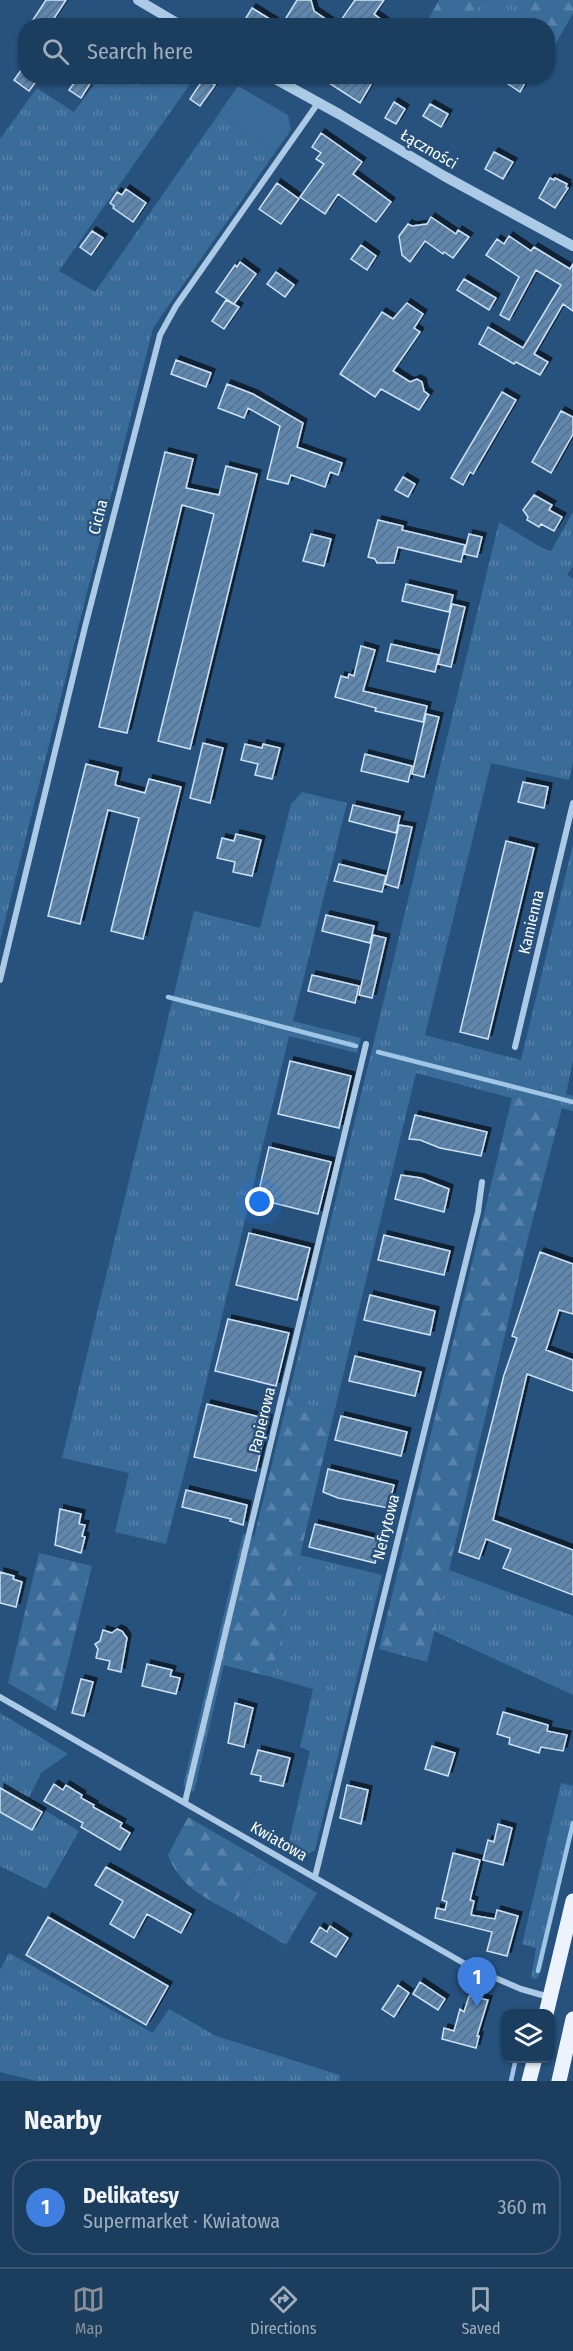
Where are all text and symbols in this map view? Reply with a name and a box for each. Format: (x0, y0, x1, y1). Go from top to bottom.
search box (18, 18, 555, 84)
icon: search (39, 35, 72, 68)
text: Search here (87, 38, 193, 65)
street label: Łączności (397, 125, 461, 174)
street label: Cicha (85, 497, 112, 536)
street label: Kamienna (514, 888, 548, 956)
your location (245, 1187, 274, 1216)
street label: Papierowa (245, 1385, 279, 1455)
street label: Nefrytowa (369, 1492, 403, 1562)
street label: Kwiatowa (247, 1817, 311, 1865)
pin: 1 (458, 1958, 496, 2007)
map controls (501, 2009, 555, 2063)
button: layers (501, 2009, 555, 2063)
text: Nearby (24, 2105, 101, 2136)
text: Delikatesy (83, 2182, 179, 2209)
text: 1 (41, 2195, 50, 2219)
text: 360 m (498, 2195, 547, 2219)
text: Supermarket · Kwiatowa (83, 2209, 280, 2233)
tab: Map (72, 2283, 105, 2338)
tab: Directions (250, 2283, 317, 2338)
tab: Saved (461, 2283, 501, 2338)

